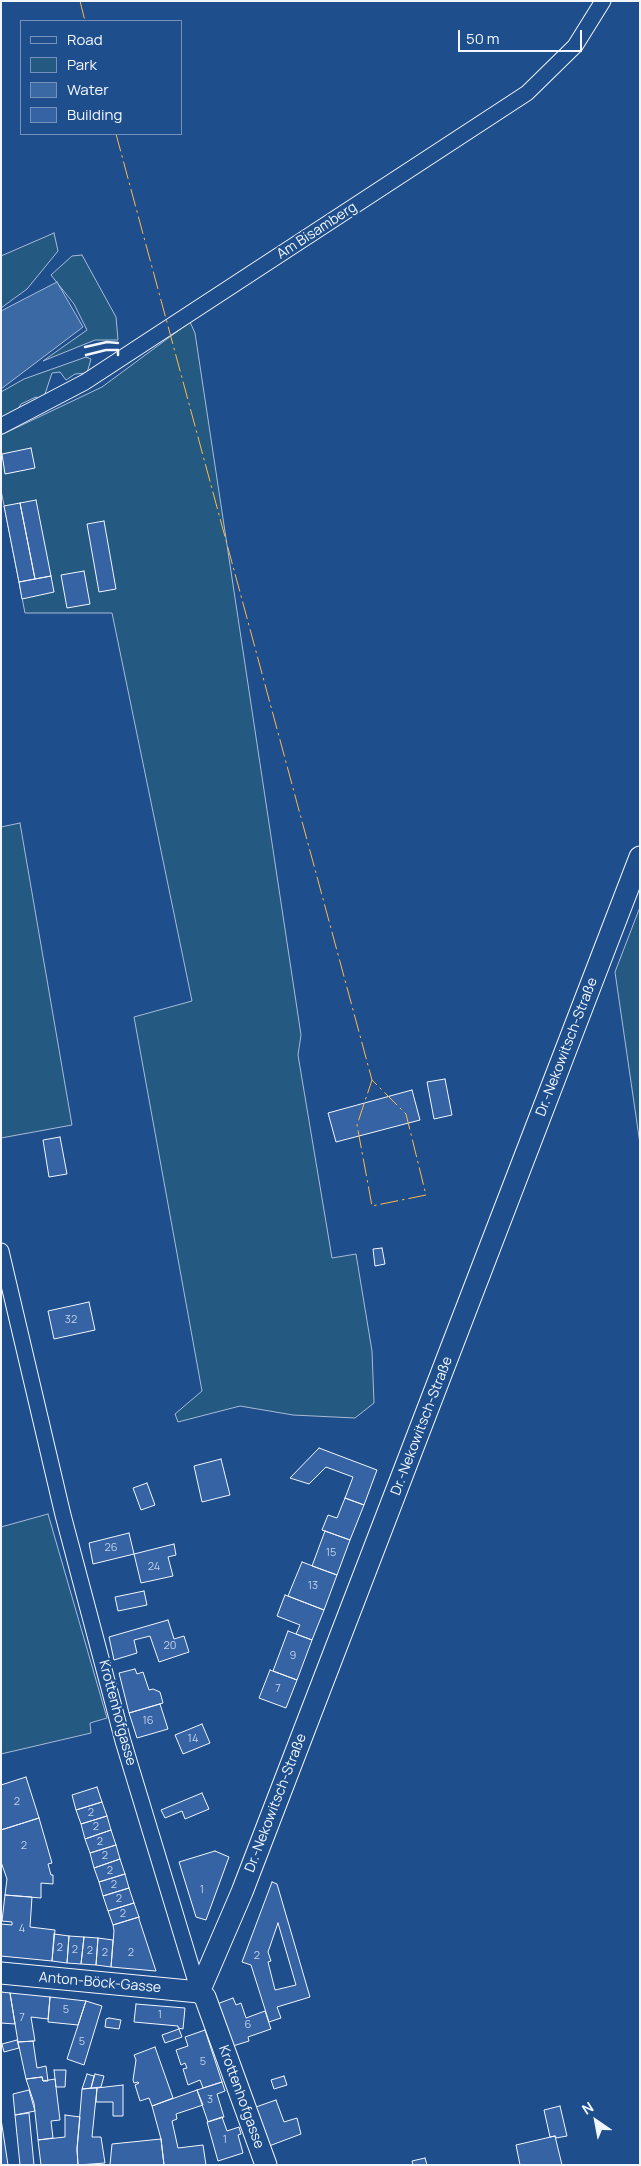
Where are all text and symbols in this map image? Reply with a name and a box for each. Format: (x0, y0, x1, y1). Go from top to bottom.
legend (20, 20, 182, 135)
scale bar (461, 20, 585, 52)
text: 50 m (466, 28, 500, 49)
text: Road (67, 29, 103, 50)
text: Park (67, 54, 97, 75)
text: Water (67, 79, 109, 100)
text: Building (67, 104, 122, 125)
street label: Am Bisamberg (274, 199, 360, 263)
street label: Dr.-Nekowitsch-Straße (533, 975, 601, 1119)
house number: 32 (65, 1313, 77, 1327)
street label: Dr.-Nekowitsch-Straße (388, 1354, 456, 1498)
house number: 26 (104, 1541, 118, 1555)
house number: 15 (326, 1546, 336, 1560)
house number: 24 (148, 1560, 160, 1574)
house number: 13 (308, 1579, 318, 1593)
house number: 20 (164, 1639, 176, 1653)
house number: 9 (290, 1649, 296, 1663)
street label: Krottenhofgasse (95, 1658, 139, 1768)
house number: 7 (275, 1682, 281, 1696)
house number: 16 (142, 1714, 154, 1728)
street label: Dr.-Nekowitsch-Straße (242, 1731, 310, 1875)
house number: 14 (188, 1732, 198, 1746)
house number: 2 (14, 1795, 20, 1809)
house number: 2 (88, 1806, 94, 1820)
house number: 2 (93, 1820, 99, 1834)
house number: 2 (97, 1835, 103, 1849)
house number: 2 (21, 1839, 27, 1853)
house number: 2 (102, 1849, 108, 1863)
house number: 2 (107, 1864, 113, 1878)
house number: 2 (111, 1878, 117, 1892)
house number: 1 (200, 1883, 204, 1897)
house number: 2 (116, 1892, 122, 1906)
house number: 2 (120, 1907, 126, 1921)
house number: 4 (19, 1922, 25, 1936)
house number: 2 (57, 1941, 63, 1955)
house number: 2 (72, 1943, 78, 1957)
house number: 2 (87, 1944, 93, 1958)
house number: 2 (102, 1946, 108, 1960)
house number: 2 (128, 1946, 134, 1960)
house number: 2 (254, 1949, 260, 1963)
street label: Anton-Böck-Gasse (38, 1969, 162, 1997)
house number: 5 (63, 2003, 69, 2017)
house number: 1 (158, 2008, 162, 2022)
house number: 7 (19, 2011, 25, 2025)
house number: 6 (245, 2018, 251, 2032)
house number: 5 (79, 2035, 85, 2049)
street label: Krottenhofgasse (215, 2043, 267, 2151)
house number: 5 (200, 2055, 206, 2069)
house number: 3 (207, 2093, 213, 2107)
north arrow (571, 2096, 621, 2146)
text: N (578, 2097, 597, 2119)
house number: 1 (223, 2133, 227, 2147)

